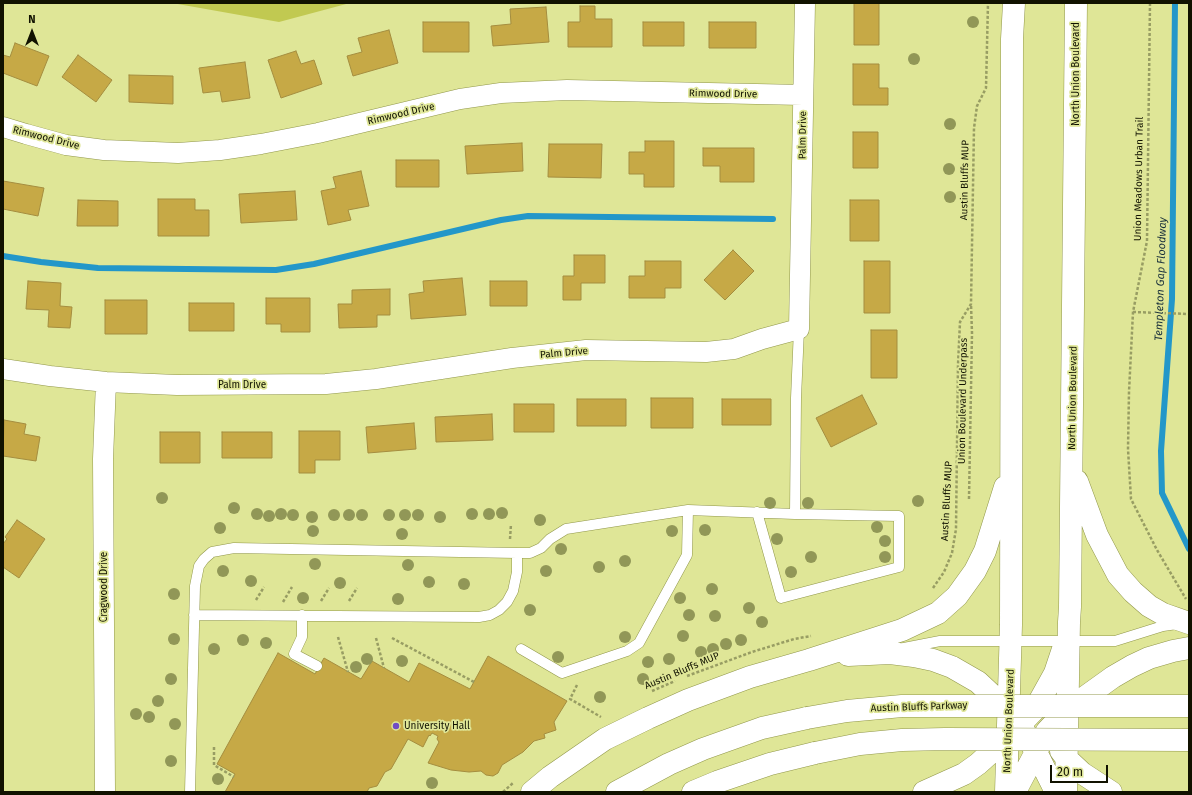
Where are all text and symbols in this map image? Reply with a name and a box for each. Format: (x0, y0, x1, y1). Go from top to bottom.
north arrow (12, 12, 52, 52)
text: N (28, 13, 36, 26)
street label: North Union Boulevard (1070, 22, 1082, 126)
street label: Rimwood Drive (689, 87, 757, 101)
street label: Rimwood Drive (366, 100, 436, 128)
street label: Palm Drive (797, 111, 809, 159)
street label: Union Meadows Urban Trail (1132, 117, 1146, 241)
street label: Rimwood Drive (11, 124, 81, 152)
street label: Austin Bluffs MUP (958, 140, 972, 220)
water label: Templeton Gap Floodway (1152, 217, 1170, 341)
street label: Union Boulevard Underpass (956, 338, 970, 464)
street label: Palm Drive (539, 345, 589, 361)
street label: North Union Boulevard (1066, 346, 1080, 450)
street label: Palm Drive (218, 379, 266, 391)
street label: Austin Bluffs MUP (939, 461, 955, 541)
street label: Cragwood Drive (98, 552, 110, 622)
street label: Austin Bluffs MUP (643, 650, 721, 692)
street label: North Union Boulevard (1001, 669, 1017, 773)
street label: Austin Bluffs Parkway (870, 699, 968, 715)
place label: University Hall (404, 720, 470, 732)
marker: University Hall (391, 721, 401, 731)
scale bar (1052, 757, 1110, 783)
text: 20 m (1057, 765, 1083, 779)

